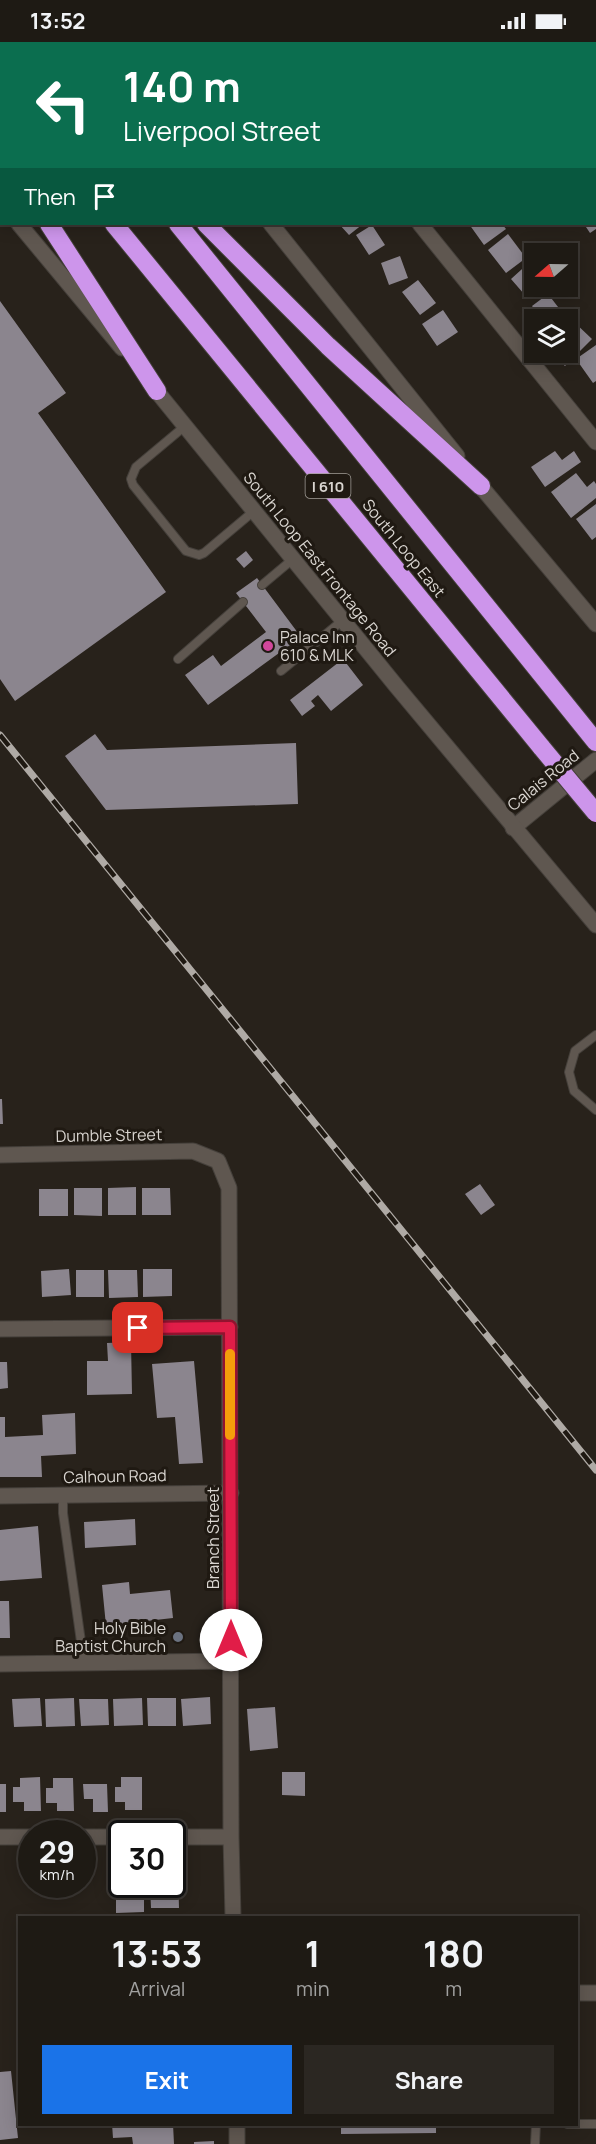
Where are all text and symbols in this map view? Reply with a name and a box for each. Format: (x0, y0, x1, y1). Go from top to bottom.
text: 13:52 (30, 6, 85, 36)
text: 140 m (123, 57, 241, 115)
icon: left (24, 66, 102, 144)
text: Liverpool Street (123, 112, 321, 149)
icon: arrive (88, 180, 121, 213)
text: Then (24, 182, 76, 212)
north arrow (524, 243, 578, 297)
map controls (524, 243, 578, 363)
button: layers (524, 309, 578, 363)
street label: South Loop East Frontage Road (239, 467, 401, 661)
road number: I 610 (306, 474, 350, 498)
street label: South Loop East (358, 494, 450, 602)
place label: Palace Inn 610 & MLK (280, 626, 355, 666)
marker: Palace Inn 610 & MLK (261, 639, 275, 653)
street label: Calais Road (503, 744, 583, 816)
street label: Dumble Street (56, 1123, 162, 1147)
pin (112, 1302, 163, 1353)
icon: arrive (121, 1311, 154, 1344)
street label: Calhoun Road (63, 1464, 167, 1488)
street label: Branch Street (202, 1487, 224, 1589)
position arrow (199, 1608, 263, 1672)
place label: Holy Bible Baptist Church (55, 1617, 166, 1657)
marker: Holy Bible Baptist Church (171, 1630, 185, 1644)
speed limit sign: 30 (108, 1820, 186, 1898)
text: 29 (39, 1831, 75, 1872)
text: km/h (40, 1864, 74, 1885)
text: 13:53 (111, 1929, 203, 1978)
text: 1 (305, 1929, 321, 1978)
text: 180 (423, 1929, 485, 1978)
text: Arrival (128, 1975, 186, 2002)
text: min (296, 1975, 330, 2002)
text: m (445, 1975, 462, 2002)
button: Exit (42, 2045, 292, 2114)
button: Share (304, 2045, 554, 2114)

